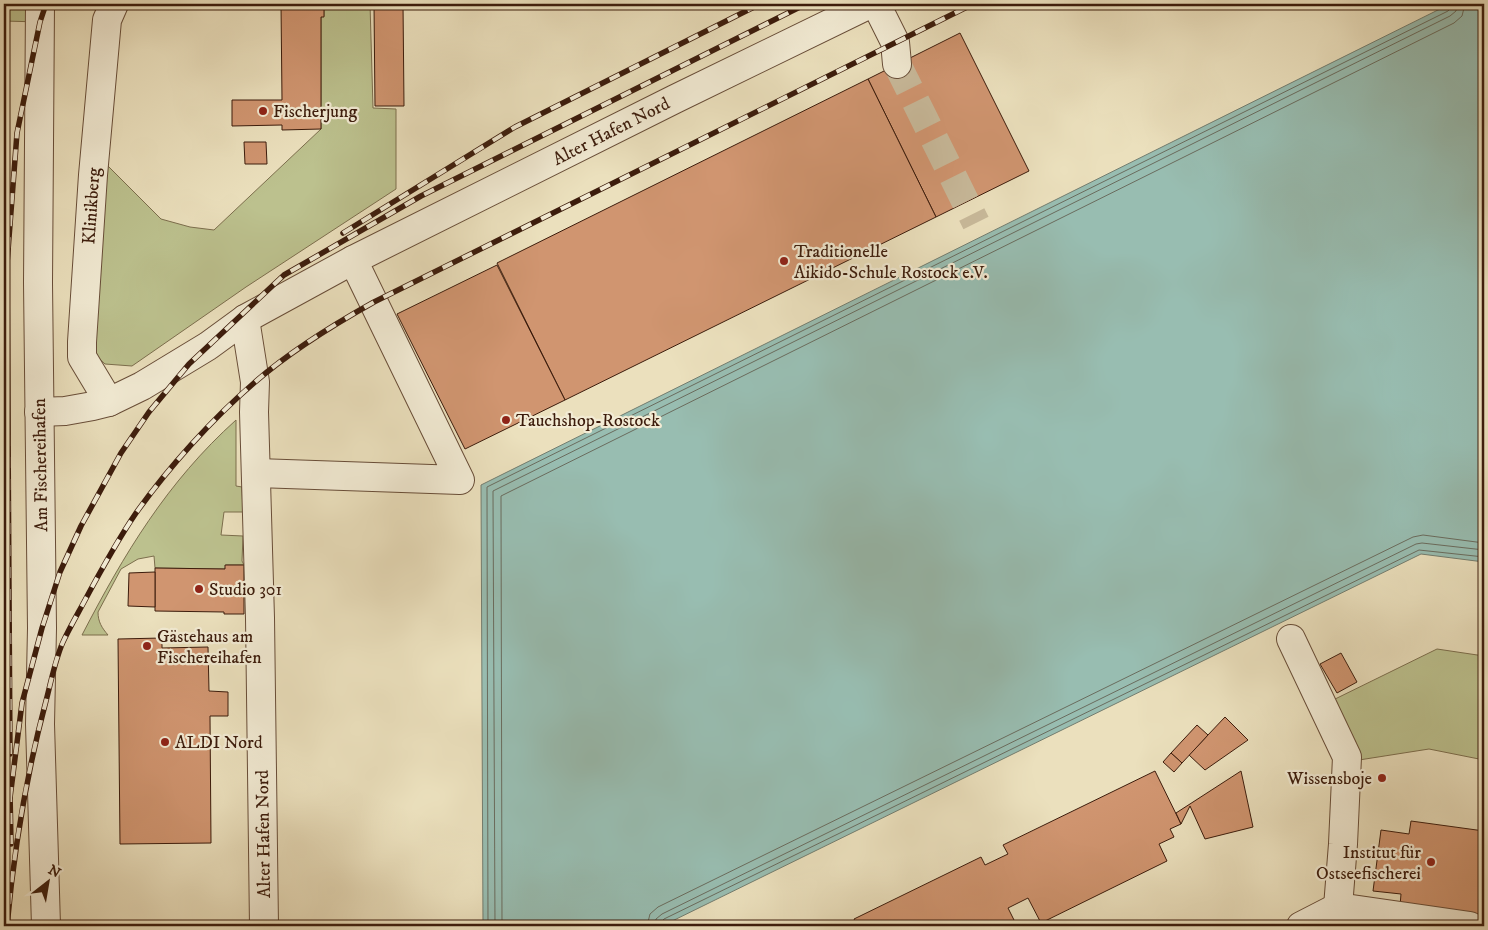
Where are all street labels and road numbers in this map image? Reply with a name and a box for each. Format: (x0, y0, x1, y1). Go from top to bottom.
street label: Alter Hafen Nord (549, 93, 674, 171)
street label: Klinikberg (78, 167, 106, 245)
street label: Am Fischereihafen (29, 397, 53, 532)
street label: Alter Hafen Nord (252, 770, 276, 898)

